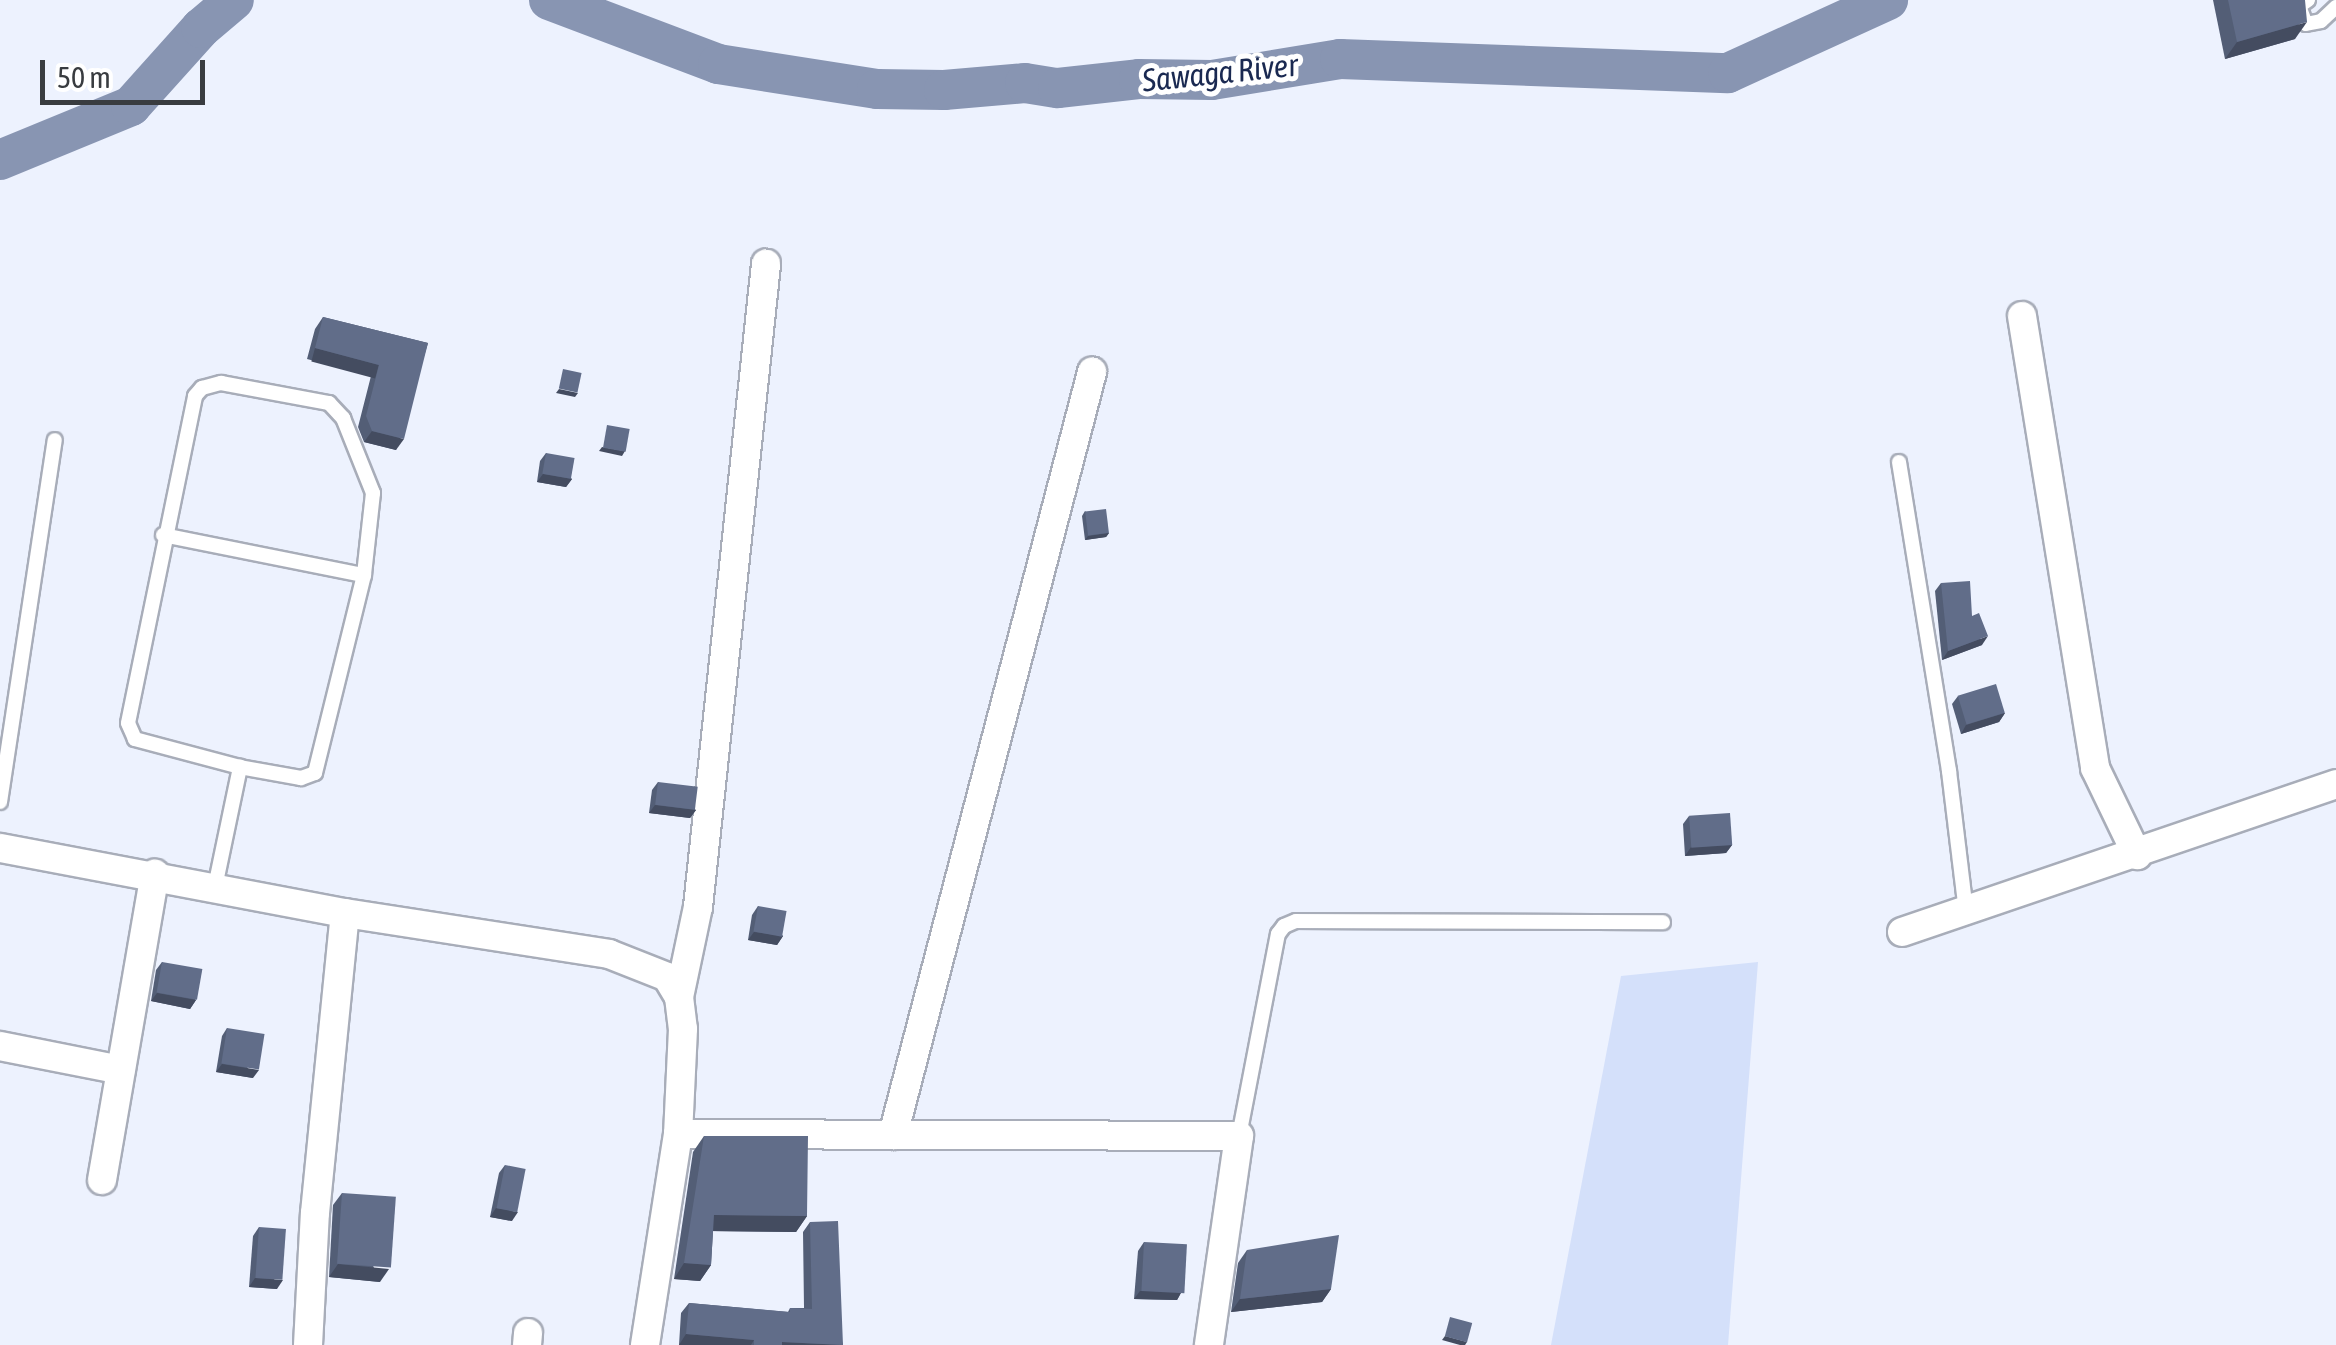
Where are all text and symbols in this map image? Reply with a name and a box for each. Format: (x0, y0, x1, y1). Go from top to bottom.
scale bar (45, 40, 210, 102)
water label: Sawaga River (1140, 46, 1300, 100)
text: 50 m (57, 60, 111, 94)

